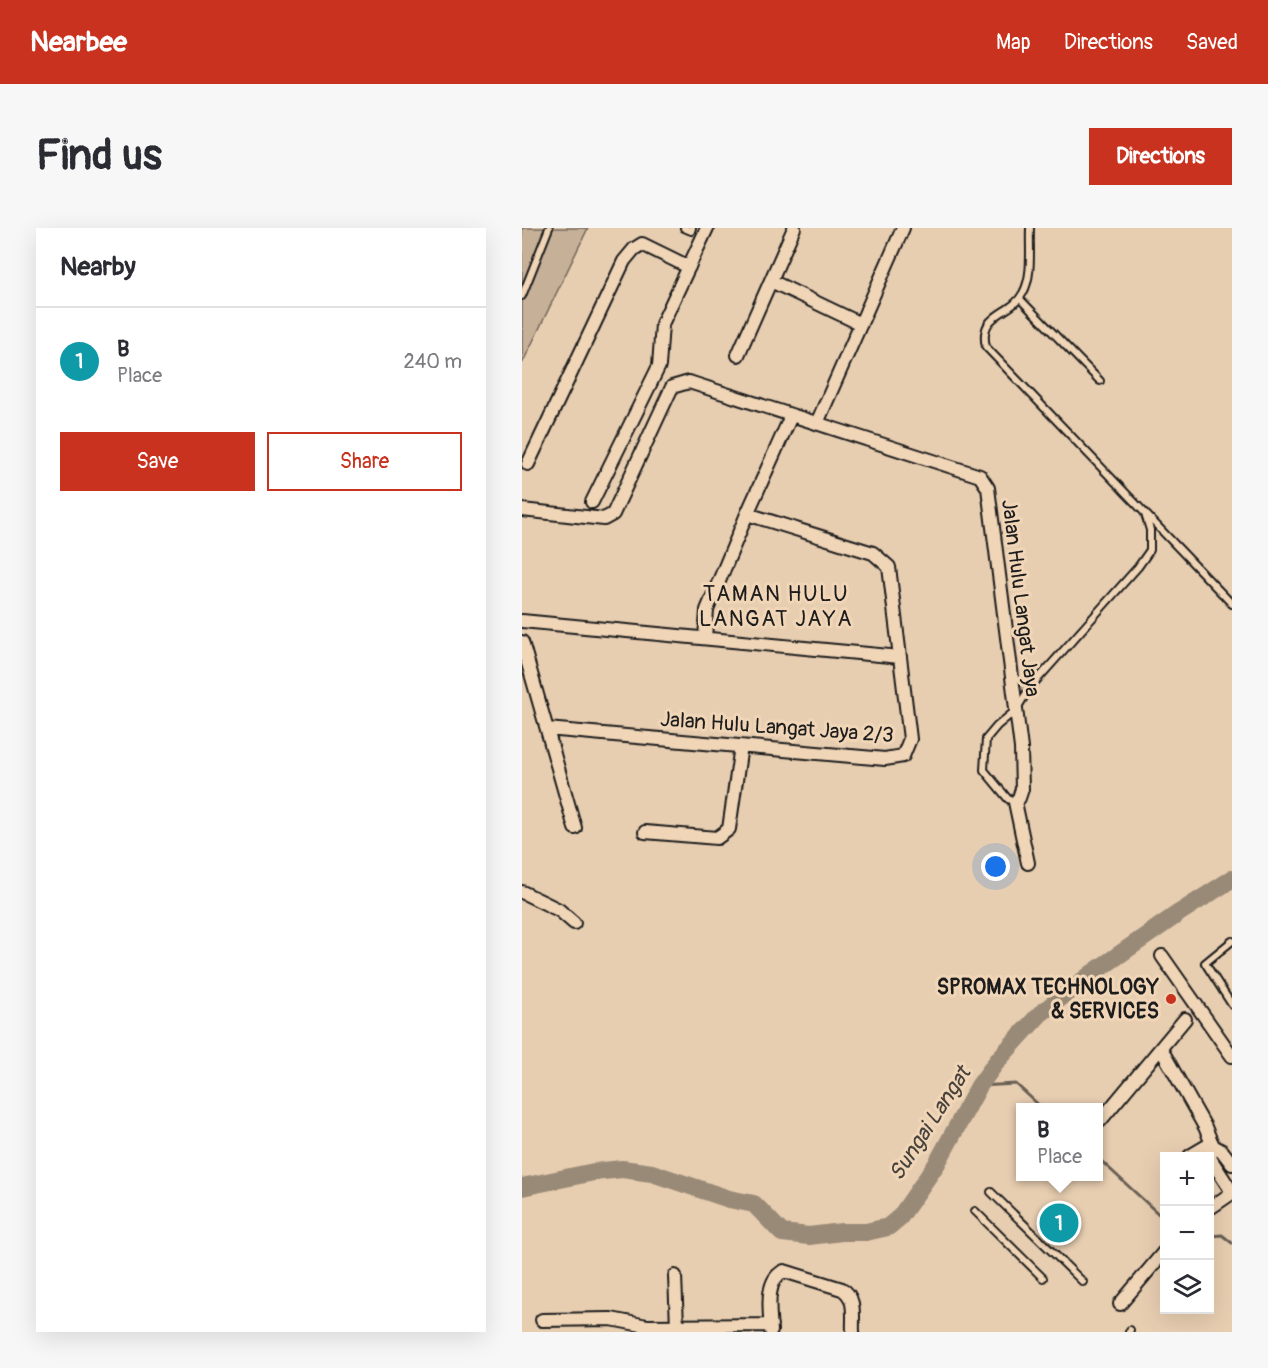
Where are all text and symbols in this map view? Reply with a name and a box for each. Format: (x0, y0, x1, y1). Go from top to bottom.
text: Nearbee (30, 25, 127, 60)
text: Map (996, 29, 1031, 56)
text: Directions (1064, 29, 1153, 56)
text: Saved (1186, 29, 1238, 56)
button: Directions (1089, 128, 1232, 185)
text: Find us (36, 130, 162, 182)
text: Nearby (60, 251, 136, 283)
text: B (117, 335, 129, 363)
text: 1 (76, 349, 83, 374)
text: 240 m (403, 349, 462, 374)
text: Place (117, 363, 162, 388)
button: Save (60, 432, 255, 491)
button: Share (267, 432, 462, 491)
street label: Jalan Hulu Langat Jaya (995, 498, 1046, 698)
district label: TAMAN HULU LANGAT JAYA (699, 580, 853, 633)
street label: Jalan Hulu Langat Jaya 2/3 (659, 706, 895, 749)
your location (981, 852, 1010, 881)
place label: SPROMAX TECHNOLOGY & SERVICES (937, 974, 1160, 1025)
marker: SPROMAX TECHNOLOGY & SERVICES (1164, 992, 1178, 1006)
water label: Sungai Langat (883, 1060, 978, 1186)
popup (1016, 1103, 1103, 1181)
text: B (1037, 1116, 1049, 1144)
text: Place (1037, 1144, 1082, 1169)
map controls (1160, 1152, 1214, 1314)
button: + (1160, 1152, 1214, 1206)
pin: 1 (1040, 1200, 1078, 1246)
button: − (1160, 1206, 1214, 1260)
button: layers (1160, 1260, 1214, 1314)

